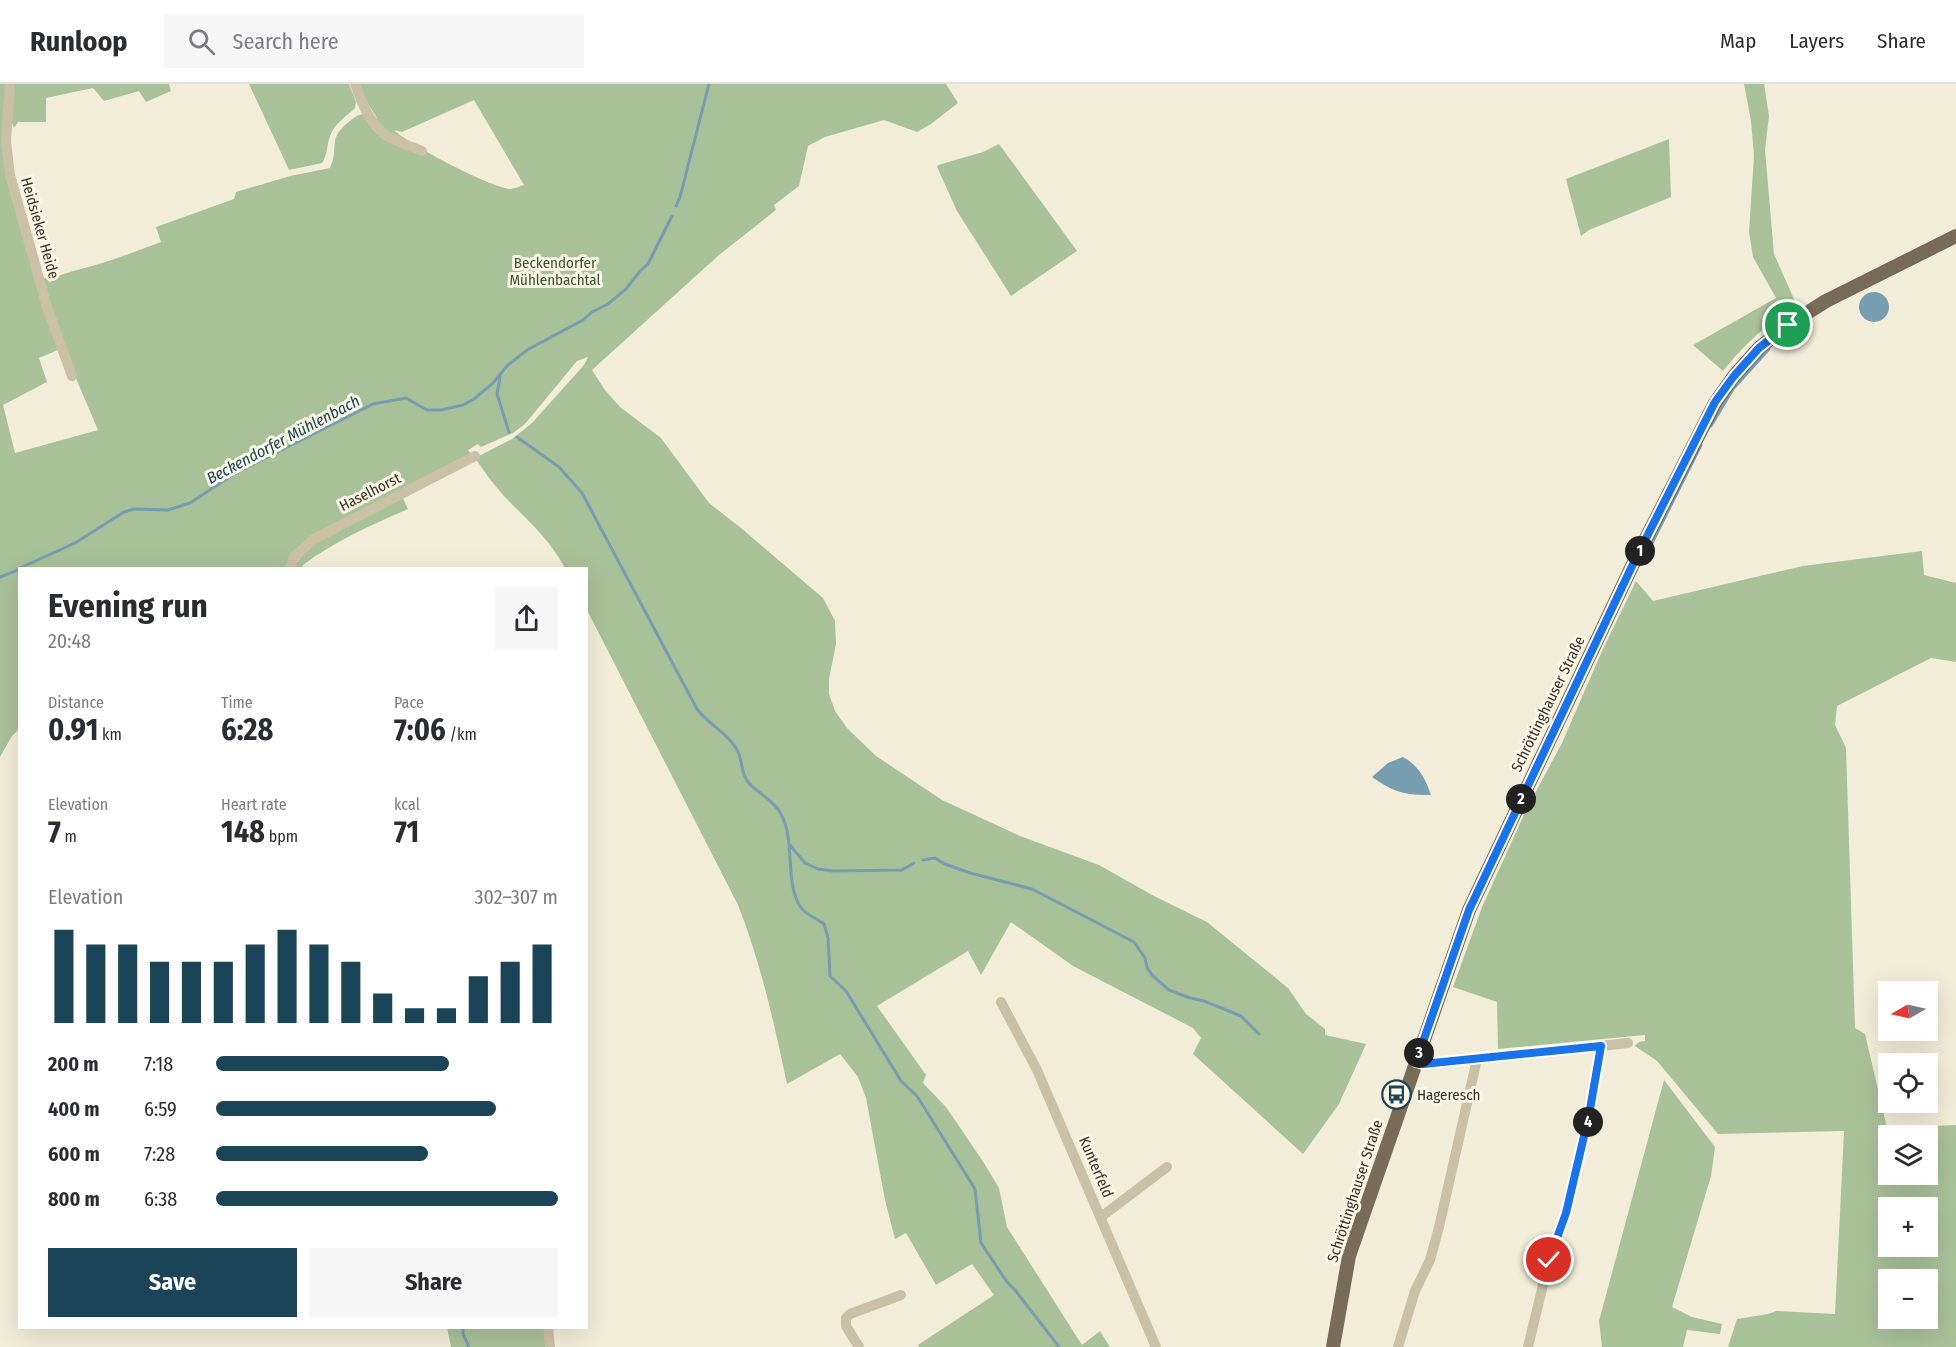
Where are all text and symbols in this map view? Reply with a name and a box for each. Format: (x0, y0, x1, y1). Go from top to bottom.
search box (164, 14, 584, 68)
text: Runloop (30, 25, 128, 58)
icon: search (185, 25, 218, 58)
text: Search here (233, 28, 339, 55)
text: Map (1720, 28, 1756, 54)
text: Layers (1789, 28, 1844, 54)
text: Share (1877, 28, 1926, 54)
street label: Heidsieker Heide (17, 175, 63, 281)
park label: Beckendorfer Mühlenbachtal (509, 254, 601, 289)
pin (1762, 299, 1813, 350)
icon: arrive (1771, 308, 1804, 341)
water label: Beckendorfer Mühlenbach (203, 391, 363, 488)
street label: Haselhorst (336, 469, 404, 515)
pin: 1 (1625, 536, 1655, 566)
text: 1 (1637, 541, 1643, 560)
text: Evening run (48, 586, 208, 626)
button: share (495, 587, 558, 650)
text: 20:48 (48, 629, 91, 653)
street label: Schröttinghauser Straße (1507, 633, 1589, 775)
text: Distance (48, 693, 104, 712)
text: Time (221, 693, 253, 712)
text: Pace (394, 693, 424, 712)
text: 0.91 (48, 712, 98, 748)
text: 6:28 (221, 712, 273, 748)
text: 7:06 (394, 712, 446, 748)
text: km (98, 725, 122, 744)
text: /km (446, 725, 477, 744)
pin: 2 (1506, 784, 1536, 814)
text: 2 (1517, 789, 1525, 808)
text: Elevation (48, 795, 108, 814)
text: Heart rate (221, 795, 287, 814)
text: kcal (394, 795, 420, 814)
text: 7 (48, 814, 61, 850)
text: 148 (221, 814, 265, 850)
text: 71 (394, 814, 419, 850)
text: m (61, 827, 77, 846)
text: bpm (265, 827, 298, 846)
text: Elevation (48, 885, 123, 909)
text: 302–307 m (474, 885, 558, 909)
north arrow (1878, 981, 1938, 1041)
map controls (1878, 981, 1938, 1329)
pin: 3 (1404, 1038, 1434, 1068)
text: 3 (1415, 1043, 1423, 1062)
text: 200 m (48, 1052, 99, 1076)
text: 7:18 (144, 1052, 173, 1076)
button: locate (1878, 1053, 1938, 1113)
bus stop icon: Hageresch (1380, 1079, 1412, 1111)
place label: Hageresch (1417, 1086, 1480, 1104)
text: 400 m (48, 1097, 100, 1121)
text: 6:59 (144, 1097, 177, 1121)
pin: 4 (1573, 1107, 1603, 1137)
text: 4 (1584, 1112, 1592, 1131)
street label: Schröttinghauser Straße (1323, 1118, 1387, 1264)
button: layers (1878, 1125, 1938, 1185)
street label: Kunterfeld (1075, 1134, 1117, 1200)
text: 600 m (48, 1142, 100, 1166)
text: 7:28 (144, 1142, 175, 1166)
text: 800 m (48, 1187, 100, 1211)
text: 6:38 (144, 1187, 177, 1211)
button: + (1878, 1197, 1938, 1257)
pin (1523, 1234, 1574, 1285)
icon: check (1532, 1243, 1565, 1276)
button: Save (48, 1248, 297, 1317)
button: Share (309, 1248, 558, 1317)
button: − (1878, 1269, 1938, 1329)

